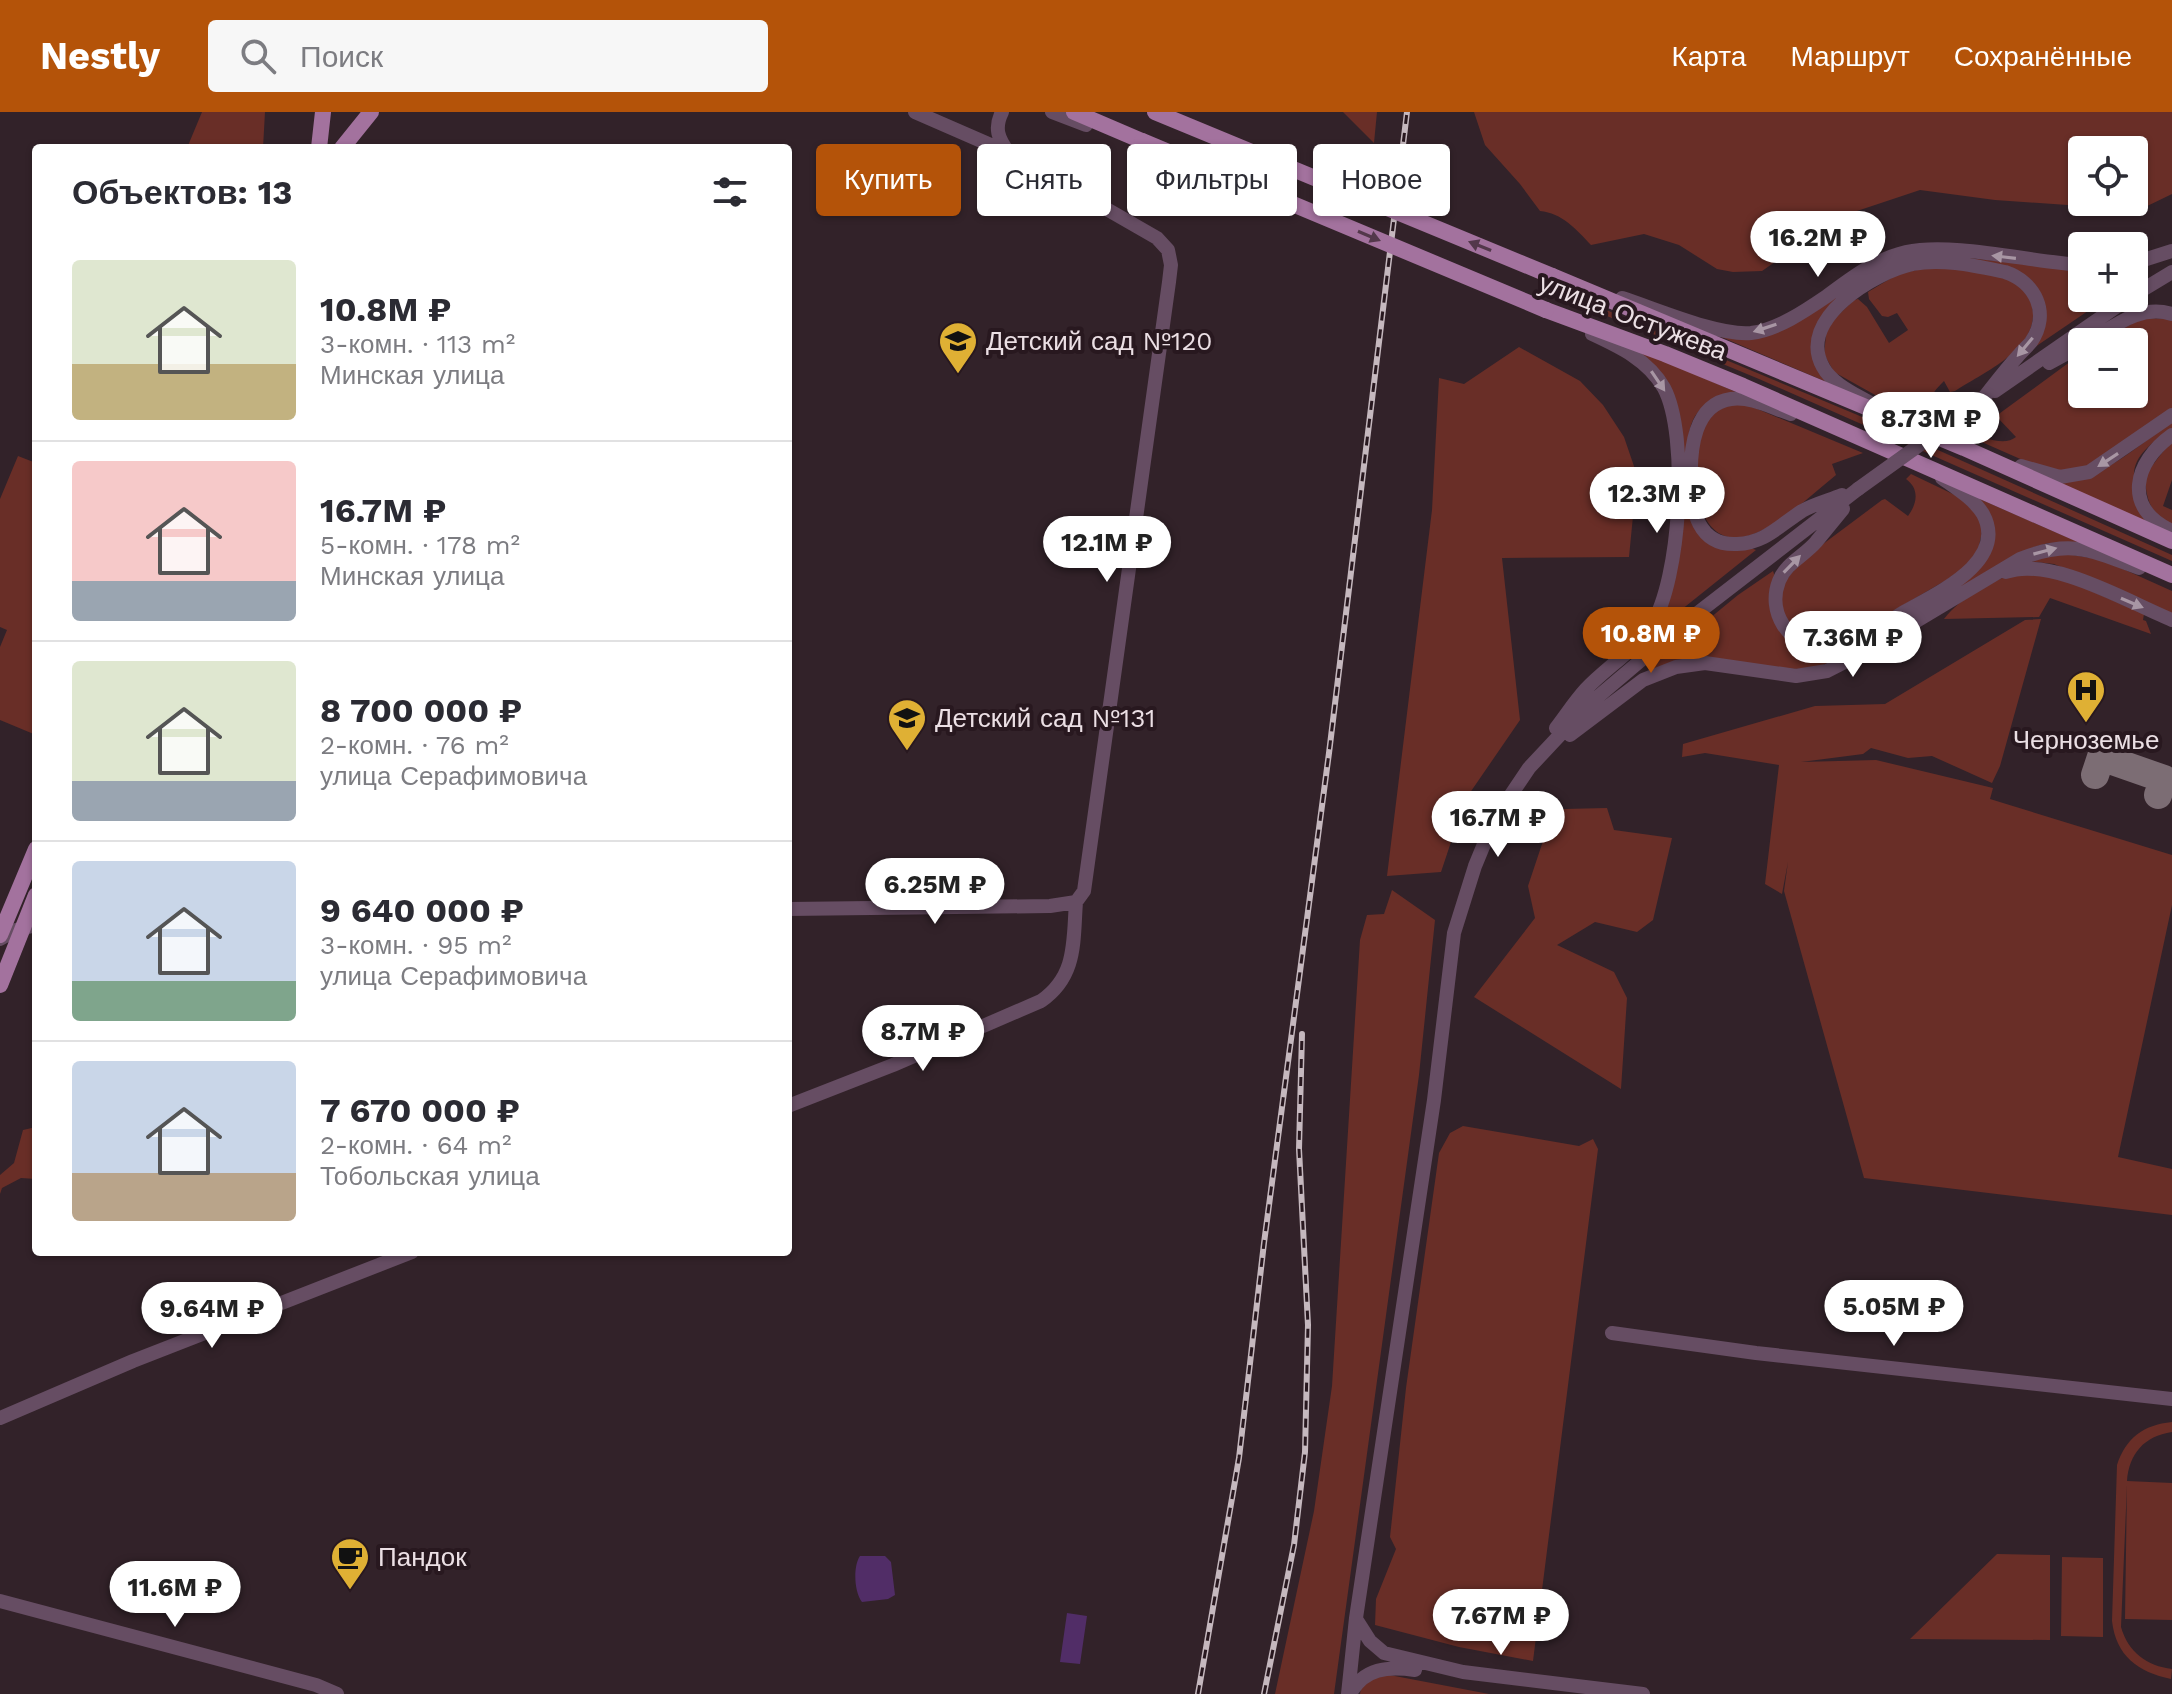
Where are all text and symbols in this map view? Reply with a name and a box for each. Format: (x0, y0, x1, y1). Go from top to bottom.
search box (208, 20, 768, 92)
text: Nestly (40, 34, 160, 78)
icon: search (236, 34, 280, 78)
text: Поиск (300, 39, 383, 74)
text: Карта (1671, 40, 1746, 73)
text: Маршрут (1790, 40, 1910, 73)
text: Сохранённые (1954, 40, 2132, 73)
map controls (2068, 136, 2148, 408)
button: locate (2068, 136, 2148, 216)
chip: Купить (816, 144, 961, 216)
chip: Снять (977, 144, 1111, 216)
chip: Фильтры (1127, 144, 1297, 216)
chip: Новое (1313, 144, 1450, 216)
icon: filters (708, 170, 752, 214)
text: Объектов: 13 (72, 172, 293, 212)
pin: 16.2M ₽ (1744, 211, 1892, 279)
text: 16.2M ₽ (1768, 222, 1868, 252)
one-way arrow (1357, 230, 1381, 243)
button: + (2068, 232, 2148, 312)
one-way arrow (1468, 239, 1492, 252)
one-way arrow (1992, 250, 2017, 263)
street label: улица Остужева (1535, 267, 1732, 367)
text: 10.8M ₽ (320, 289, 451, 329)
icon: home (136, 292, 232, 388)
school or university icon: Детский сад №120 (937, 320, 979, 375)
one-way arrow (1753, 323, 1777, 335)
place label: Детский сад №120 (986, 326, 1213, 356)
button: − (2068, 328, 2148, 408)
text: 3-комн. · 113 m² (320, 329, 515, 359)
one-way arrow (2017, 337, 2034, 357)
text: Минская улица (320, 360, 504, 390)
one-way arrow (1650, 370, 1665, 391)
pin: 8.73M ₽ (1857, 392, 2005, 460)
text: 8.73M ₽ (1880, 403, 1982, 433)
one-way arrow (2098, 452, 2119, 467)
pin: 12.3M ₽ (1583, 467, 1731, 535)
text: 12.3M ₽ (1608, 478, 1706, 508)
text: 16.7M ₽ (320, 490, 446, 530)
icon: home (136, 493, 232, 589)
pin: 12.1M ₽ (1033, 516, 1181, 584)
text: 12.1M ₽ (1061, 527, 1153, 557)
text: 5-комн. · 178 m² (320, 530, 520, 560)
one-way arrow (2033, 544, 2058, 556)
one-way arrow (1782, 555, 1801, 574)
text: Минская улица (320, 561, 504, 591)
one-way arrow (2120, 596, 2144, 609)
pin: 10.8M ₽ (1577, 607, 1725, 675)
pin: 7.36M ₽ (1779, 611, 1927, 679)
text: 10.8M ₽ (1601, 618, 1701, 648)
text: 7.36M ₽ (1803, 622, 1903, 652)
hospital icon: Черноземье (2065, 669, 2107, 724)
text: 8 700 000 ₽ (320, 690, 522, 730)
icon: home (136, 693, 232, 789)
school or university icon: Детский сад №131 (886, 697, 928, 752)
place label: Детский сад №131 (935, 703, 1156, 733)
place label: Черноземье (2013, 725, 2159, 755)
text: 2-комн. · 76 m² (320, 730, 509, 760)
text: улица Серафимовича (320, 761, 587, 791)
pin: 16.7M ₽ (1424, 791, 1572, 859)
text: 16.7M ₽ (1450, 802, 1546, 832)
pin: 6.25M ₽ (861, 858, 1009, 926)
text: 6.25M ₽ (883, 869, 987, 899)
text: 9 640 000 ₽ (320, 890, 524, 930)
icon: home (136, 893, 232, 989)
text: 3-комн. · 95 m² (320, 930, 512, 960)
text: улица Серафимовича (320, 961, 587, 991)
pin: 8.7M ₽ (858, 1005, 988, 1073)
text: 8.7M ₽ (880, 1016, 966, 1046)
text: 7 670 000 ₽ (320, 1090, 520, 1130)
icon: home (136, 1093, 232, 1189)
text: 2-комн. · 64 m² (320, 1130, 512, 1160)
text: Тобольская улица (320, 1161, 540, 1191)
pin: 5.05M ₽ (1820, 1280, 1968, 1348)
pin: 9.64M ₽ (138, 1282, 286, 1350)
text: 5.05M ₽ (1842, 1291, 1946, 1321)
text: 9.64M ₽ (159, 1293, 265, 1323)
cafe icon: Пандок (329, 1536, 371, 1591)
place label: Пандок (378, 1542, 467, 1572)
pin: 11.6M ₽ (101, 1561, 249, 1629)
text: 11.6M ₽ (128, 1572, 222, 1602)
pin: 7.67M ₽ (1427, 1589, 1575, 1657)
text: 7.67M ₽ (1451, 1600, 1551, 1630)

